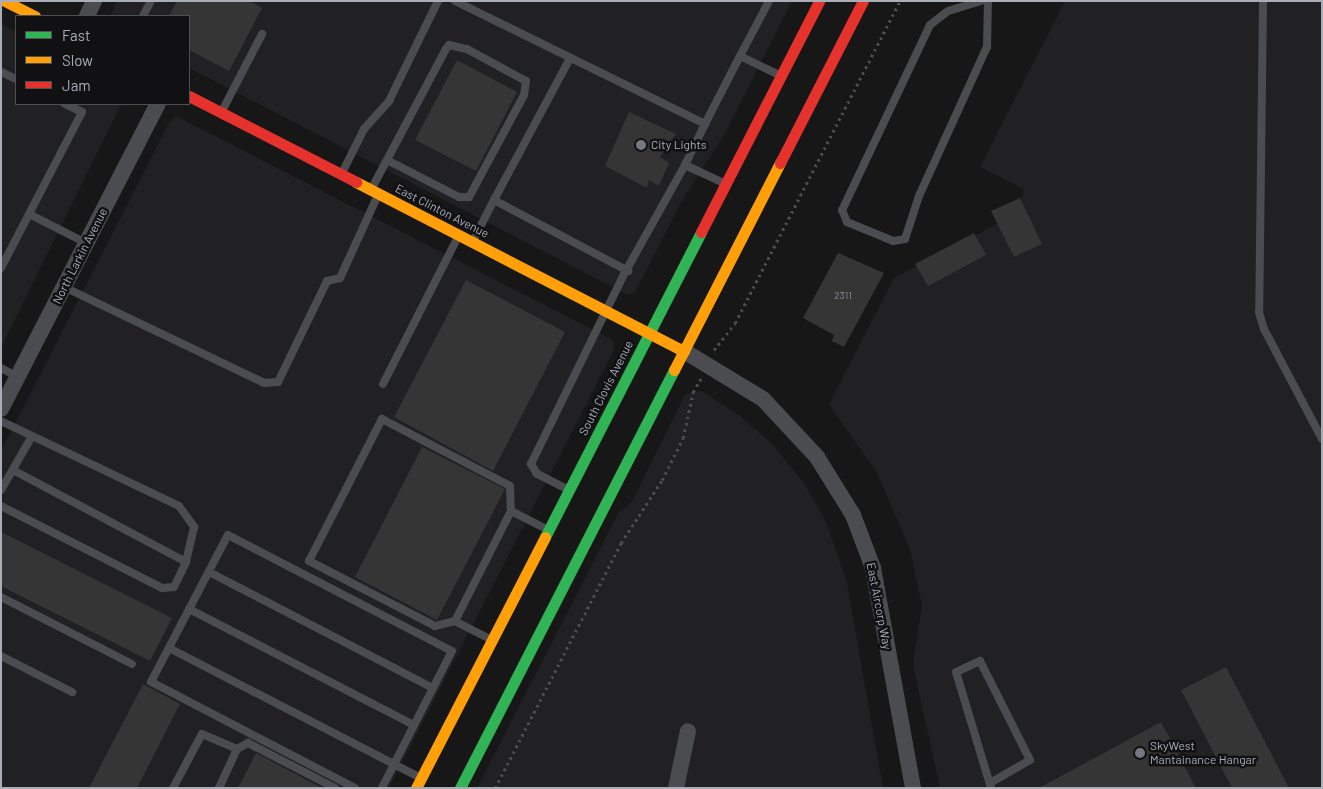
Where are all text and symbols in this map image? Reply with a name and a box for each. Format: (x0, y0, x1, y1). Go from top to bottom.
legend (15, 15, 190, 105)
text: Fast (62, 26, 90, 44)
text: Slow (62, 51, 93, 69)
text: Jam (62, 76, 91, 94)
place label: City Lights (651, 138, 707, 152)
marker: City Lights (635, 139, 647, 151)
street label: East Clinton Avenue (393, 181, 491, 241)
street label: North Larkin Avenue (50, 206, 110, 306)
house number: 2311 (834, 290, 852, 302)
street label: South Clovis Avenue (576, 338, 636, 438)
street label: East Aircorp Way (864, 561, 894, 651)
place label: SkyWest Mantainance Hangar (1150, 739, 1256, 767)
marker: SkyWest Mantainance Hangar (1134, 747, 1146, 759)

